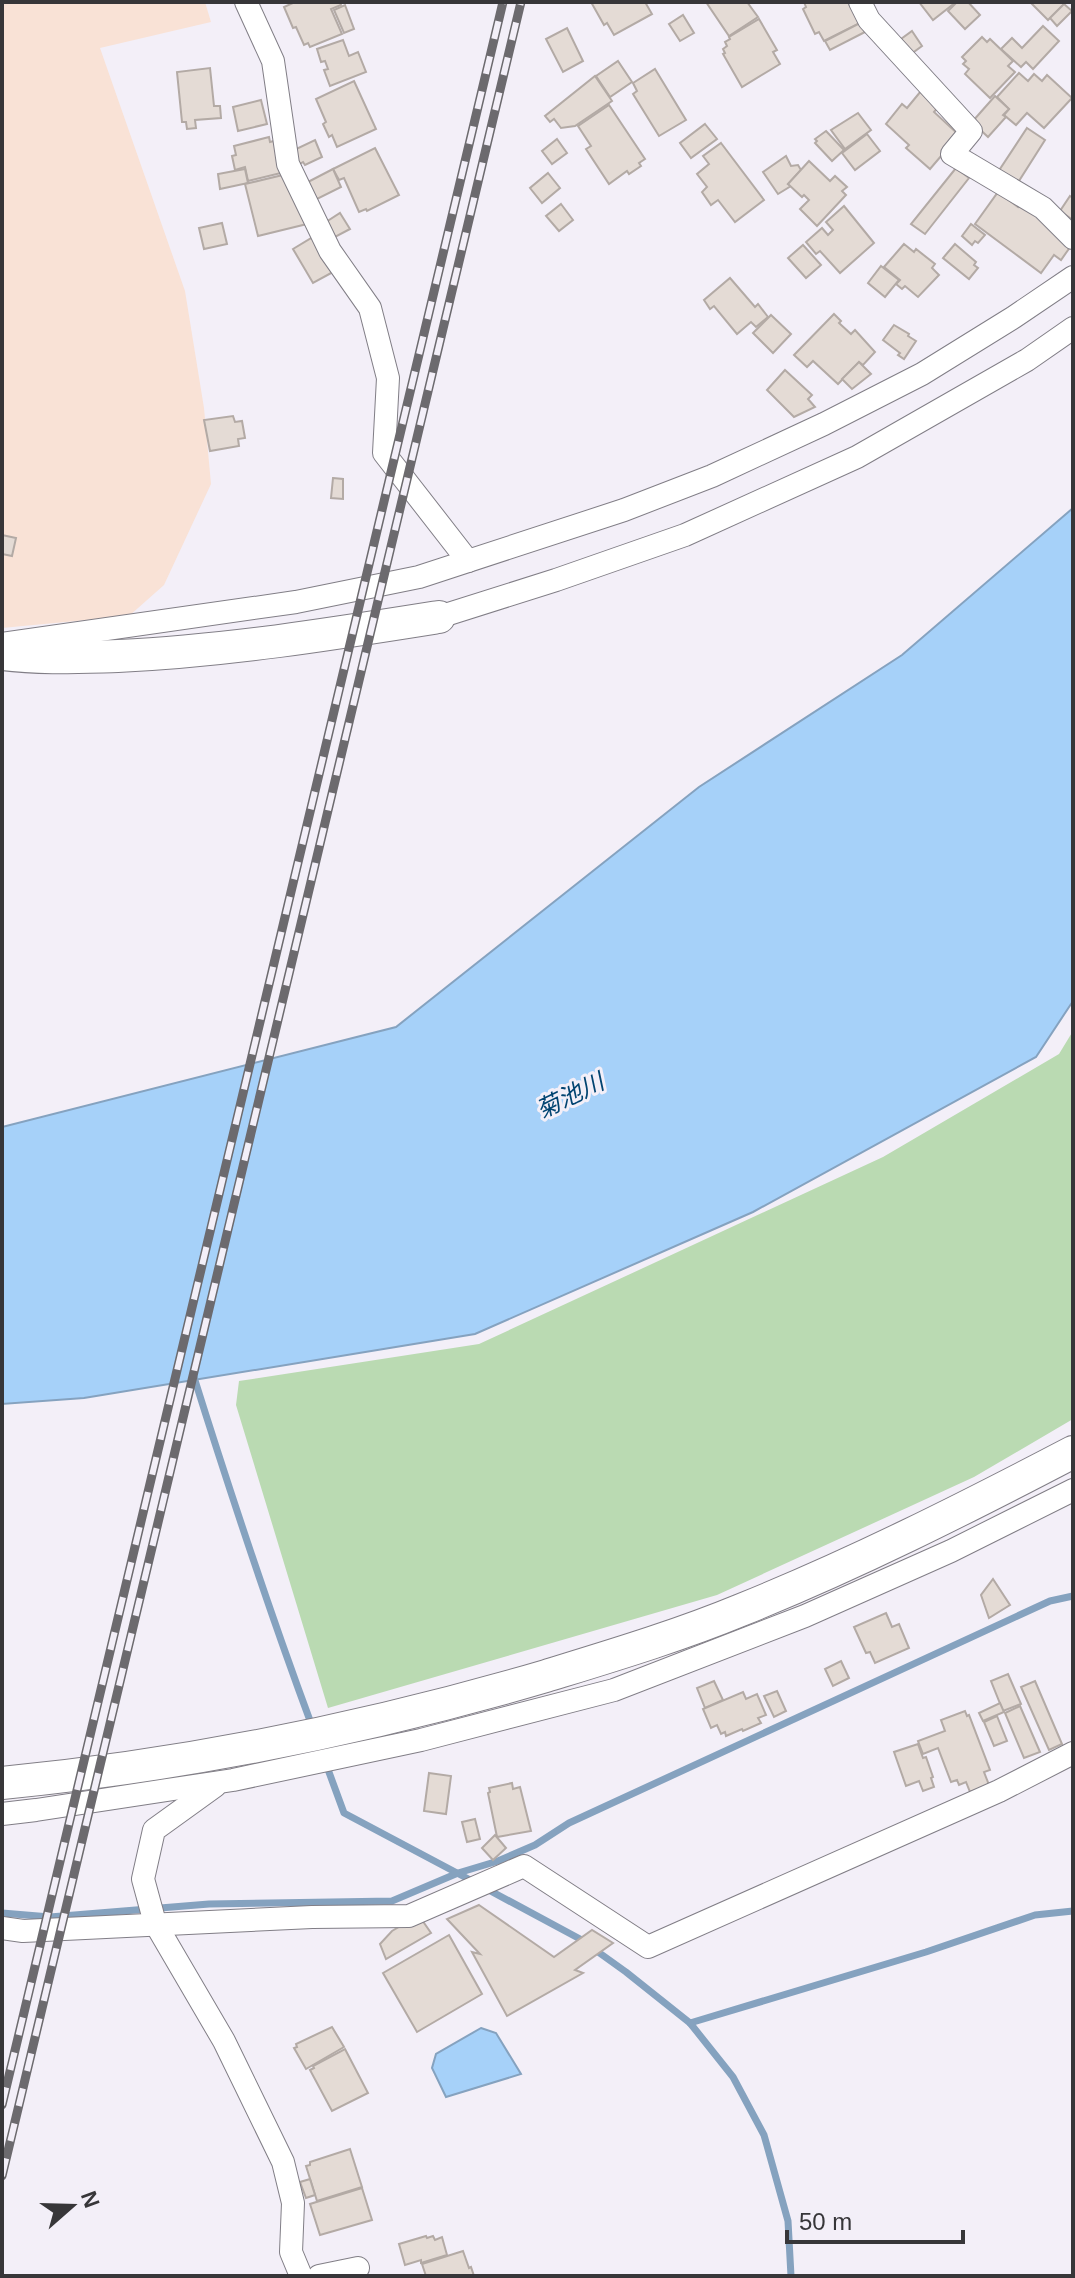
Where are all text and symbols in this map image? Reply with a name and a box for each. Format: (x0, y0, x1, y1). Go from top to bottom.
water label: 菊池川 (532, 1066, 611, 1123)
north arrow (32, 2166, 112, 2246)
text: N (76, 2188, 105, 2211)
scale bar (787, 2194, 963, 2244)
text: 50 m (799, 2208, 852, 2235)

